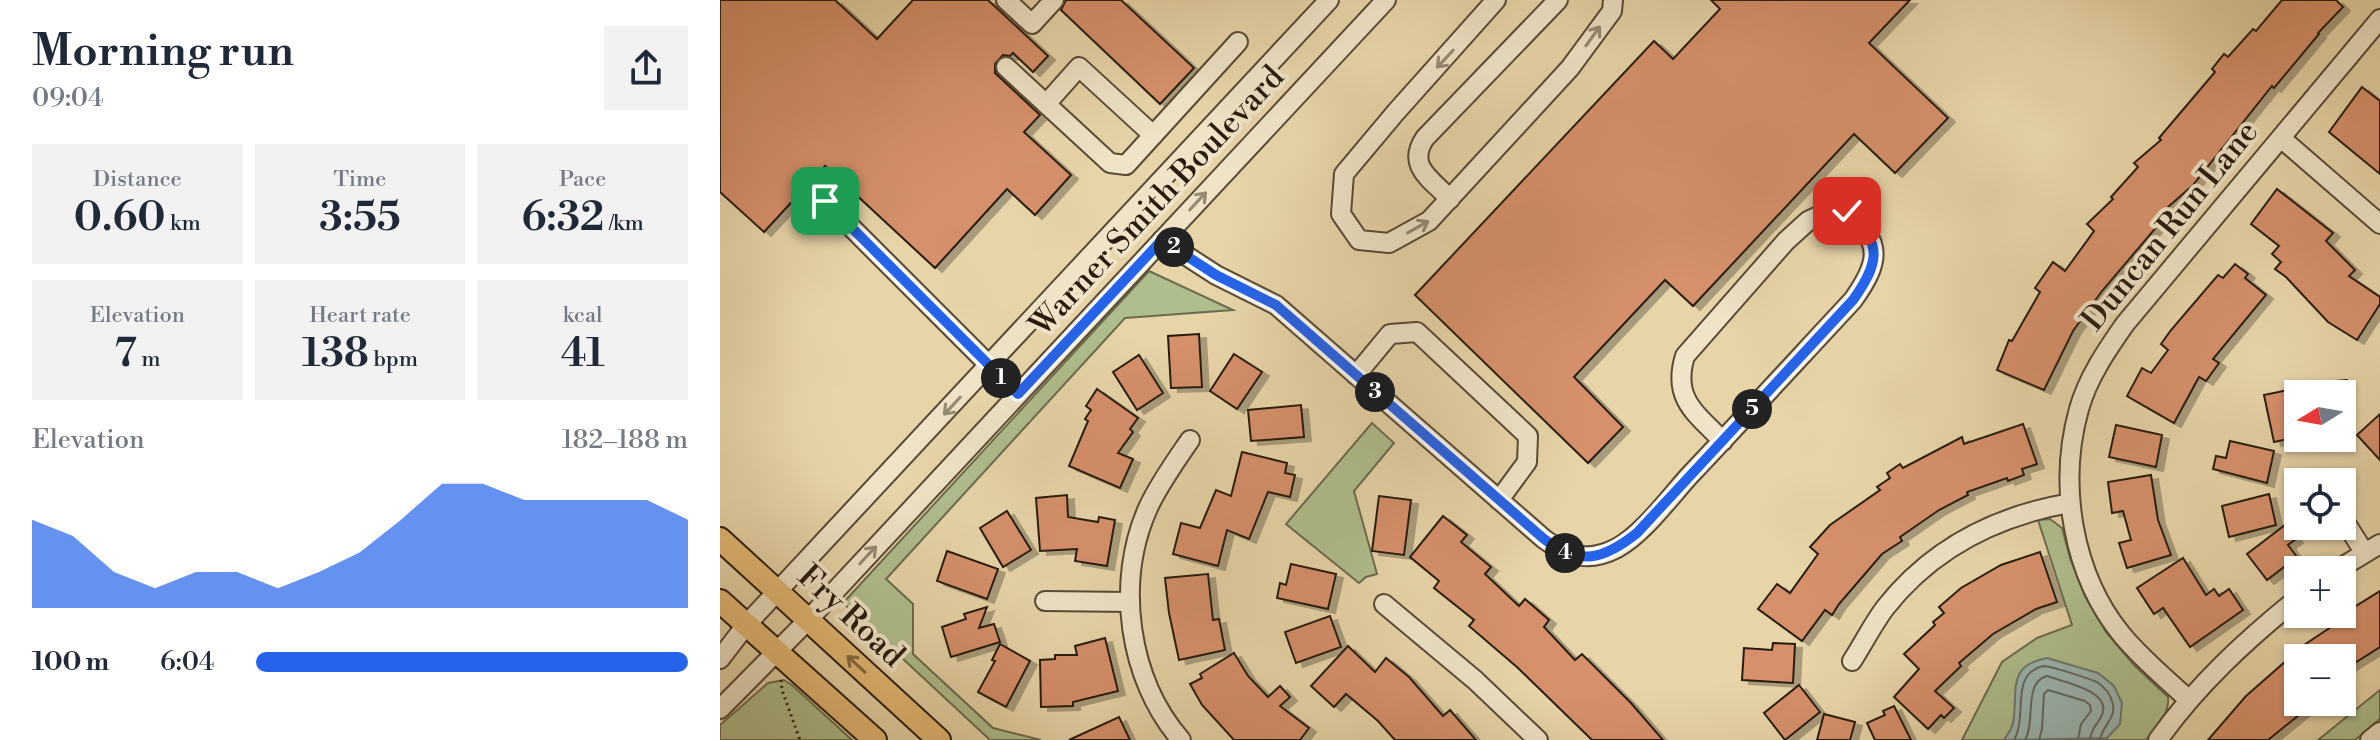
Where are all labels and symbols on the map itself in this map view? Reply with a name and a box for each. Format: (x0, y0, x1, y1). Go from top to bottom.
one-way arrow (1584, 26, 1601, 47)
one-way arrow (1436, 48, 1454, 68)
street label: Warner Smith Boulevard (1021, 58, 1293, 345)
street label: Duncan Run Lane (2073, 113, 2267, 339)
pin (791, 167, 859, 235)
pin (1813, 177, 1881, 245)
one-way arrow (1189, 191, 1208, 211)
one-way arrow (1406, 219, 1429, 235)
pin: 2 (1154, 227, 1194, 267)
pin: 1 (981, 358, 1021, 398)
pin: 3 (1355, 372, 1395, 412)
north arrow (2284, 380, 2356, 452)
pin: 5 (1732, 389, 1772, 429)
one-way arrow (943, 395, 961, 415)
pin: 4 (1545, 533, 1585, 573)
one-way arrow (859, 546, 877, 566)
street label: Fry Road (789, 556, 913, 676)
one-way arrow (846, 654, 866, 673)

